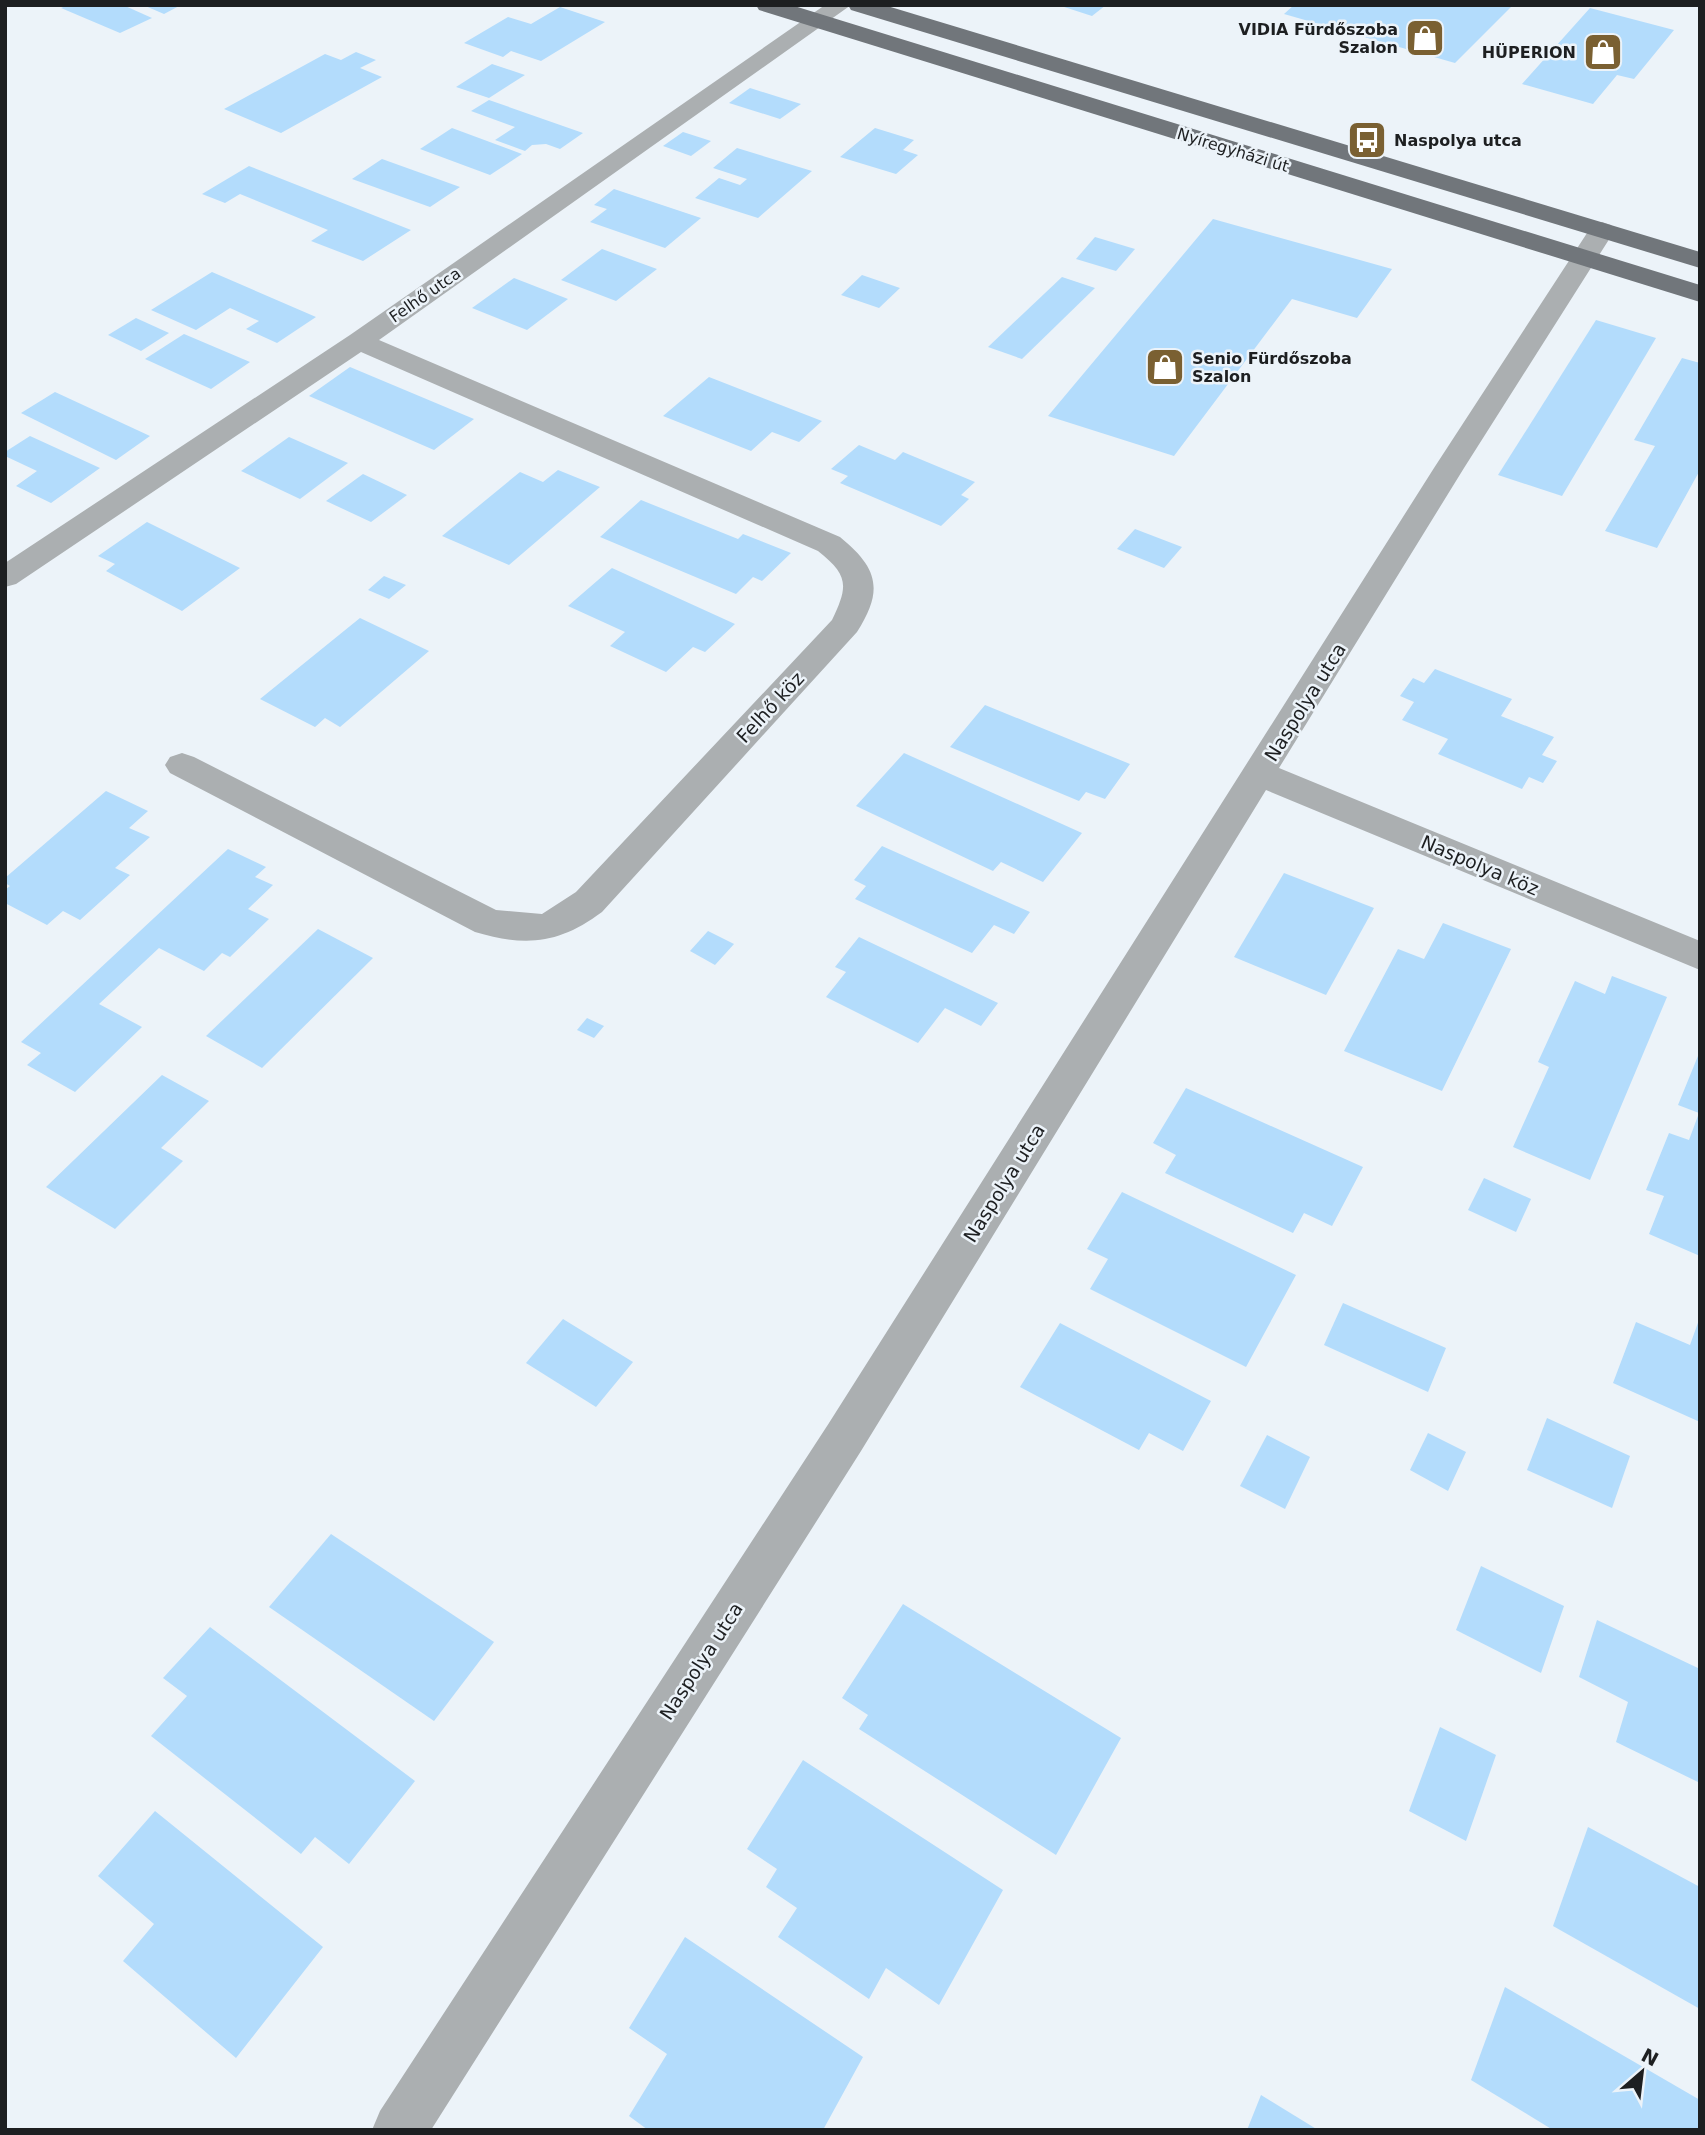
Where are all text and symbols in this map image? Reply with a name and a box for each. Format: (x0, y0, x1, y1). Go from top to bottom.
shop icon: VIDIA Fürdőszoba Szalon (1404, 17, 1446, 59)
place label: VIDIA Fürdőszoba Szalon (1239, 20, 1398, 57)
shop icon: HÜPERION (1582, 31, 1624, 73)
place label: HÜPERION (1482, 43, 1576, 62)
bus stop icon: Naspolya utca (1346, 119, 1388, 161)
street label: Nyíregyházi út (1175, 124, 1291, 176)
place label: Naspolya utca (1394, 131, 1522, 150)
street label: Felhő utca (386, 264, 464, 326)
shop icon: Senio Fürdőszoba Szalon (1144, 346, 1186, 388)
place label: Senio Fürdőszoba Szalon (1192, 349, 1352, 386)
street label: Naspolya utca (1260, 639, 1350, 765)
street label: Felhő köz (732, 667, 808, 747)
street label: Naspolya köz (1418, 830, 1542, 900)
street label: Naspolya utca (959, 1120, 1049, 1246)
street label: Naspolya utca (655, 1598, 747, 1724)
north arrow (1607, 2037, 1677, 2107)
text: N (1638, 2044, 1662, 2070)

